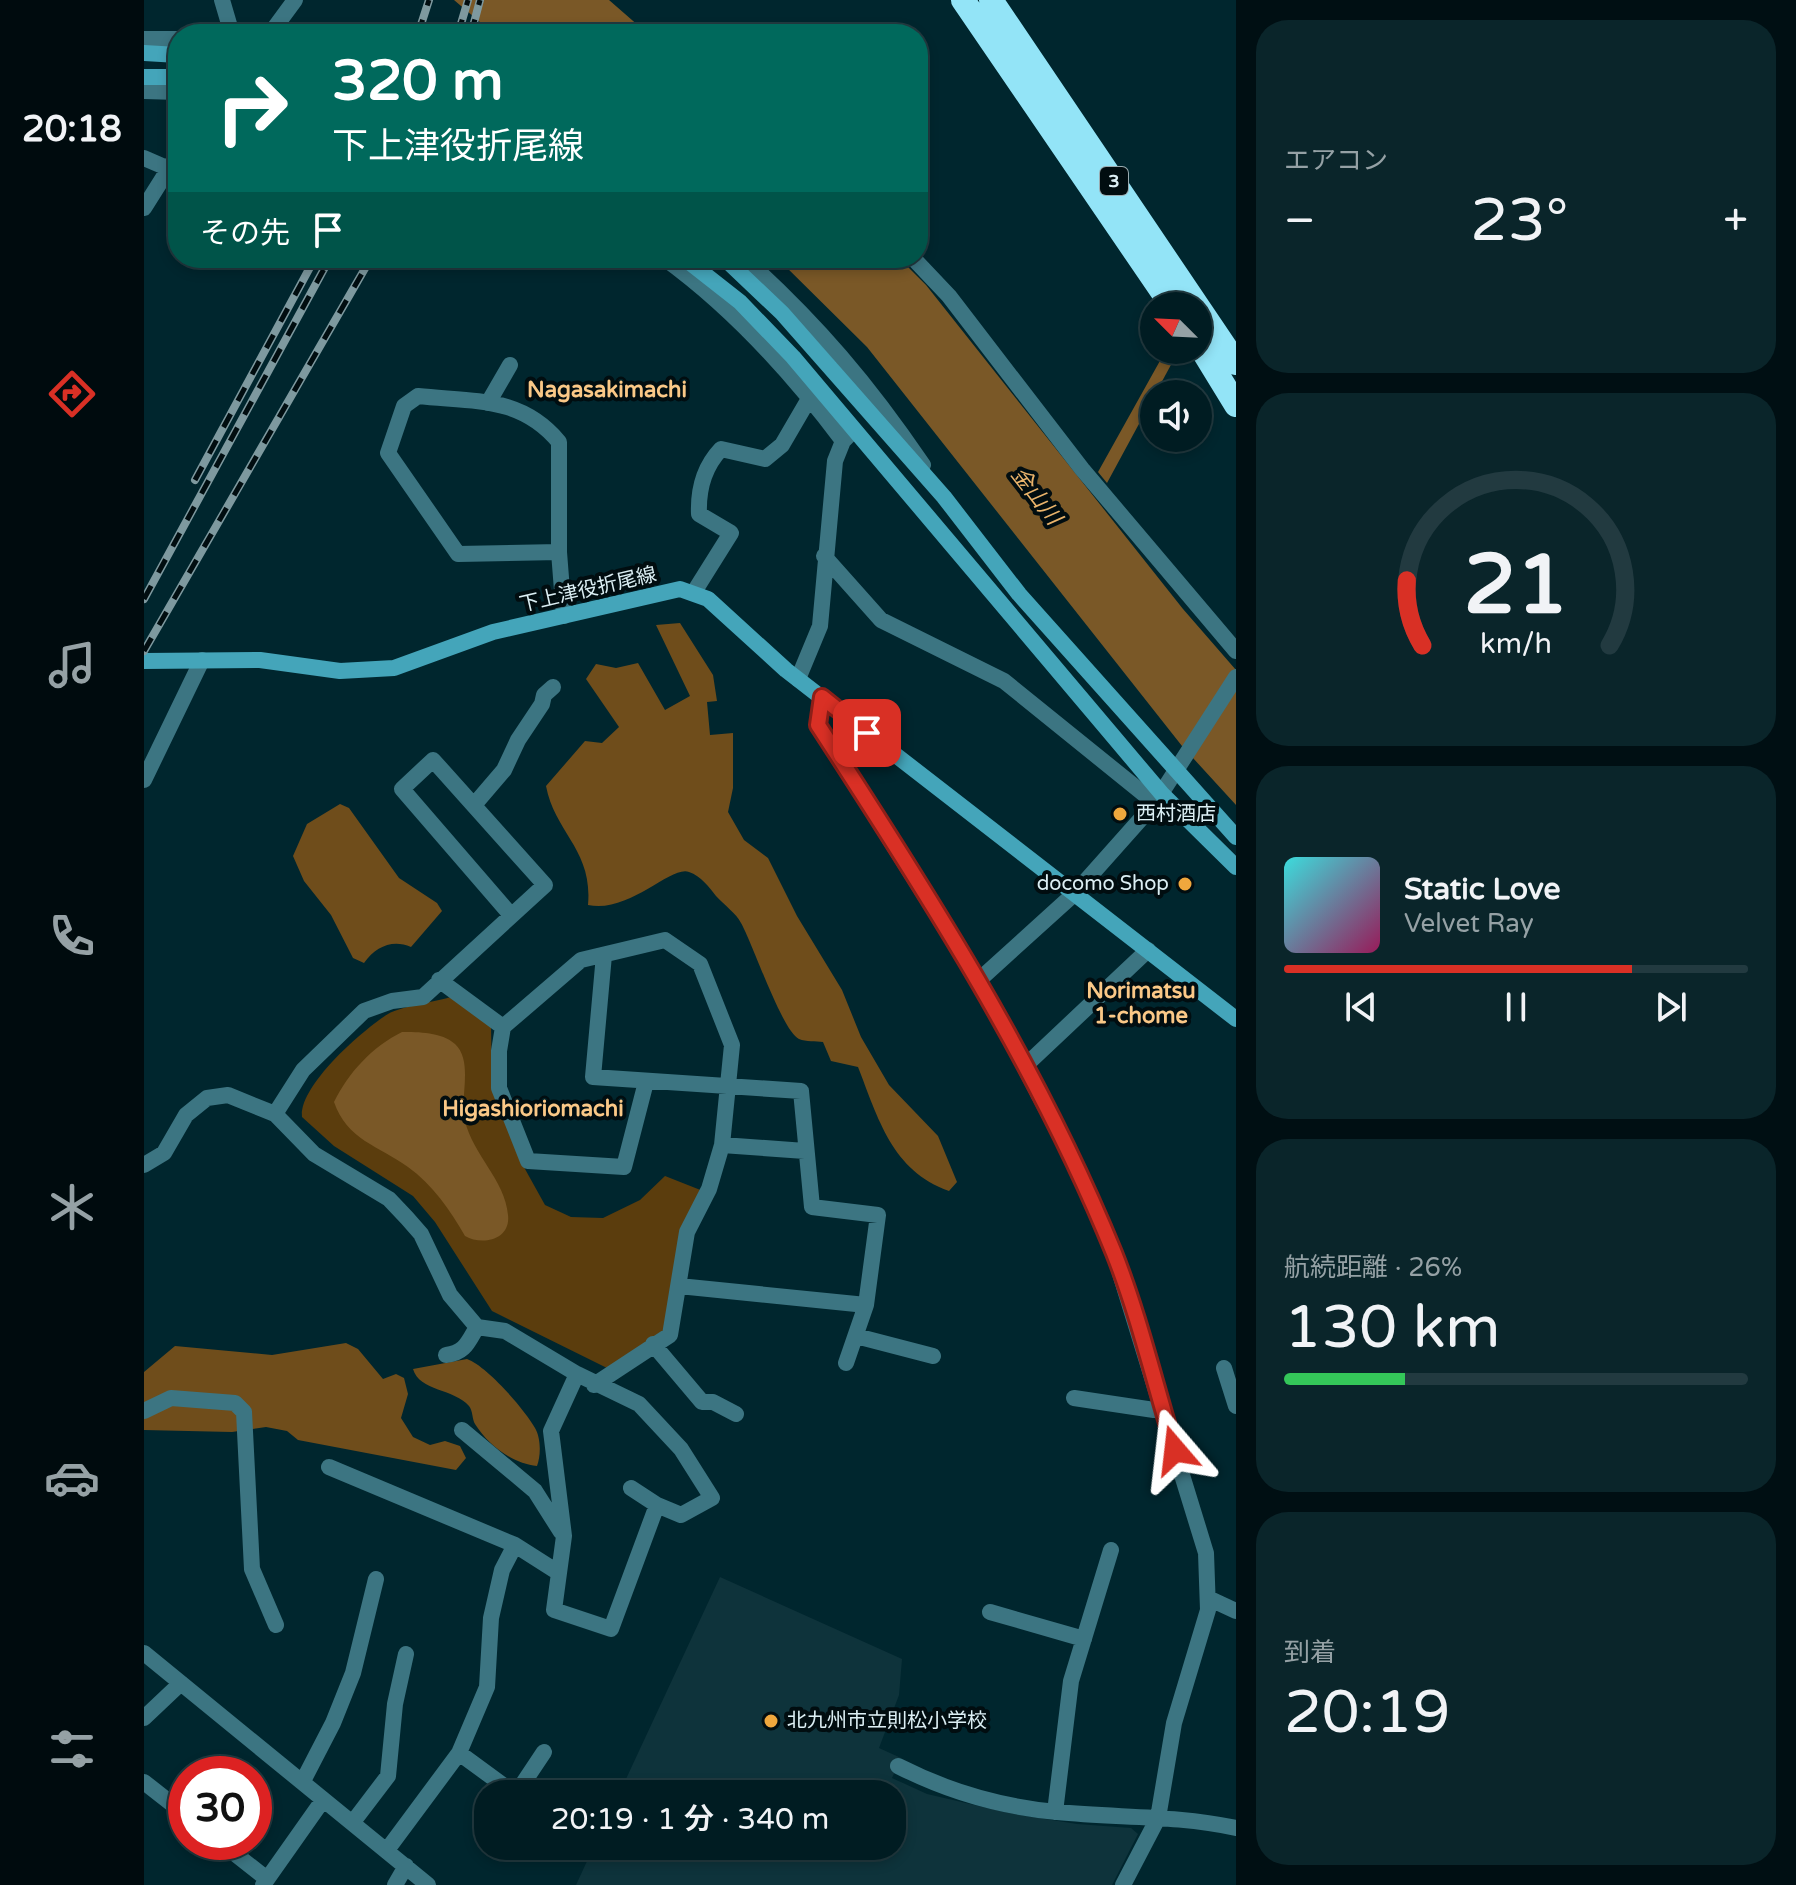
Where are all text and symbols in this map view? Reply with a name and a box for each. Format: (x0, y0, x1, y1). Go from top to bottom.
text: 320 m (332, 48, 503, 115)
icon: right (200, 56, 304, 160)
text: 20:18 (22, 108, 122, 151)
text: 下上津役折尾線 (332, 125, 584, 168)
text: エアコン (1284, 145, 1388, 176)
road number: 3 (1100, 167, 1128, 195)
text: 23° (1470, 185, 1568, 257)
text: − (1284, 195, 1315, 248)
text: + (1723, 195, 1748, 248)
icon: arrive (306, 208, 350, 252)
text: その先 (200, 215, 290, 252)
north arrow (1140, 292, 1212, 364)
map controls (1140, 292, 1212, 452)
icon: directions (44, 366, 100, 422)
district label: Nagasakimachi (527, 377, 687, 403)
button: sound (1140, 380, 1212, 452)
water label: 金山川 (1005, 462, 1068, 532)
text: 21 (1464, 535, 1568, 635)
street label: 下上津役折尾線 (517, 563, 659, 617)
text: km/h (1480, 627, 1552, 661)
icon: music (44, 637, 100, 693)
pin (833, 699, 901, 767)
icon: arrive (845, 711, 889, 755)
place label: 西村酒店 (1136, 802, 1216, 826)
marker: 西村酒店 (1111, 805, 1129, 823)
text: Static Love (1404, 871, 1560, 908)
place label: docomo Shop (1037, 872, 1169, 896)
marker: docomo Shop (1176, 875, 1194, 893)
icon: phone (44, 908, 100, 964)
text: Velvet Ray (1404, 908, 1534, 939)
district label: Norimatsu 1-chome (1086, 978, 1196, 1029)
icon: previous (1339, 985, 1383, 1029)
icon: pause (1494, 985, 1538, 1029)
icon: next (1649, 985, 1693, 1029)
district label: Higashioriomachi (442, 1096, 624, 1122)
icon: climate (44, 1179, 100, 1235)
text: 航続距離 · 26% (1284, 1252, 1462, 1283)
text: 130 km (1284, 1292, 1500, 1364)
position arrow (1133, 1408, 1217, 1492)
icon: car (44, 1450, 100, 1506)
text: 到着 (1284, 1637, 1336, 1668)
text: 20:19 (1284, 1677, 1450, 1749)
place label: 北九州市立則松小学校 (787, 1709, 987, 1733)
marker: 北九州市立則松小学校 (762, 1712, 780, 1730)
icon: filters (44, 1721, 100, 1777)
speed limit sign: 30 (168, 1756, 272, 1860)
text: 20:19 · 1 分 · 340 m (551, 1801, 829, 1838)

